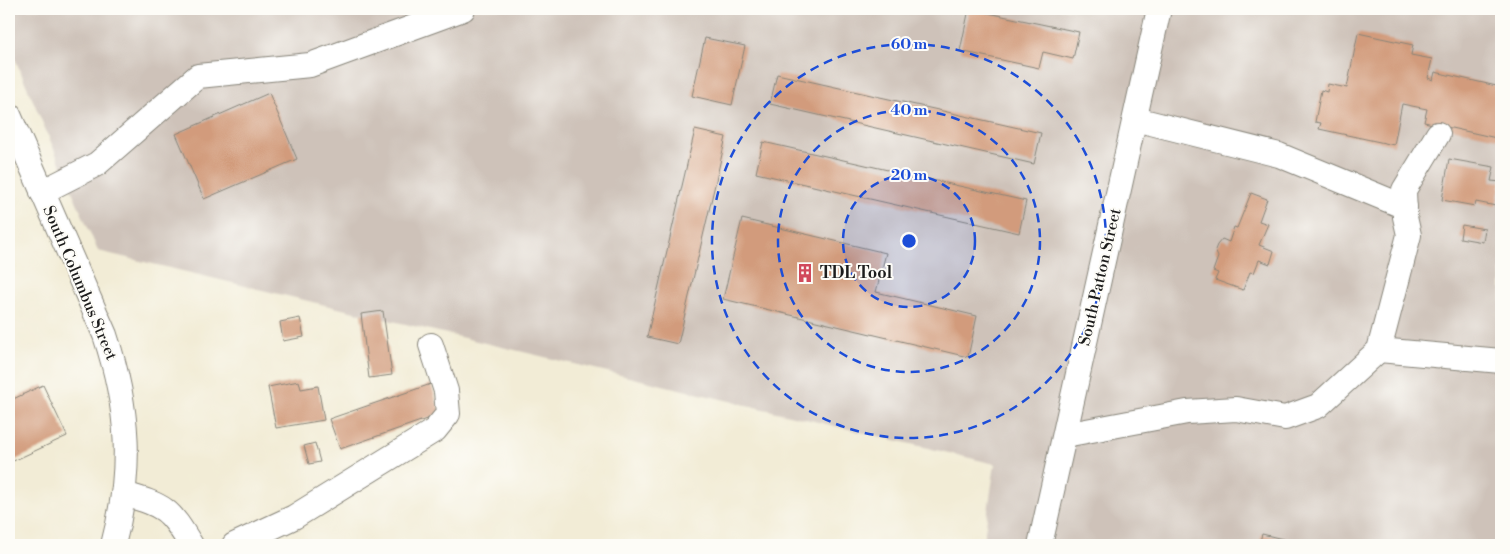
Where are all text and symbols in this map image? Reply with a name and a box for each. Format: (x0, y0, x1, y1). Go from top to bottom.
text: 60 m (891, 35, 928, 54)
text: 40 m (890, 101, 928, 120)
text: 20 m (891, 166, 928, 185)
street label: South Columbus Street (38, 203, 122, 364)
street label: South Patton Street (1074, 206, 1126, 348)
centre of rings (900, 232, 918, 250)
building icon: TDL Tool (794, 262, 816, 284)
place label: TDL Tool (820, 263, 893, 283)

